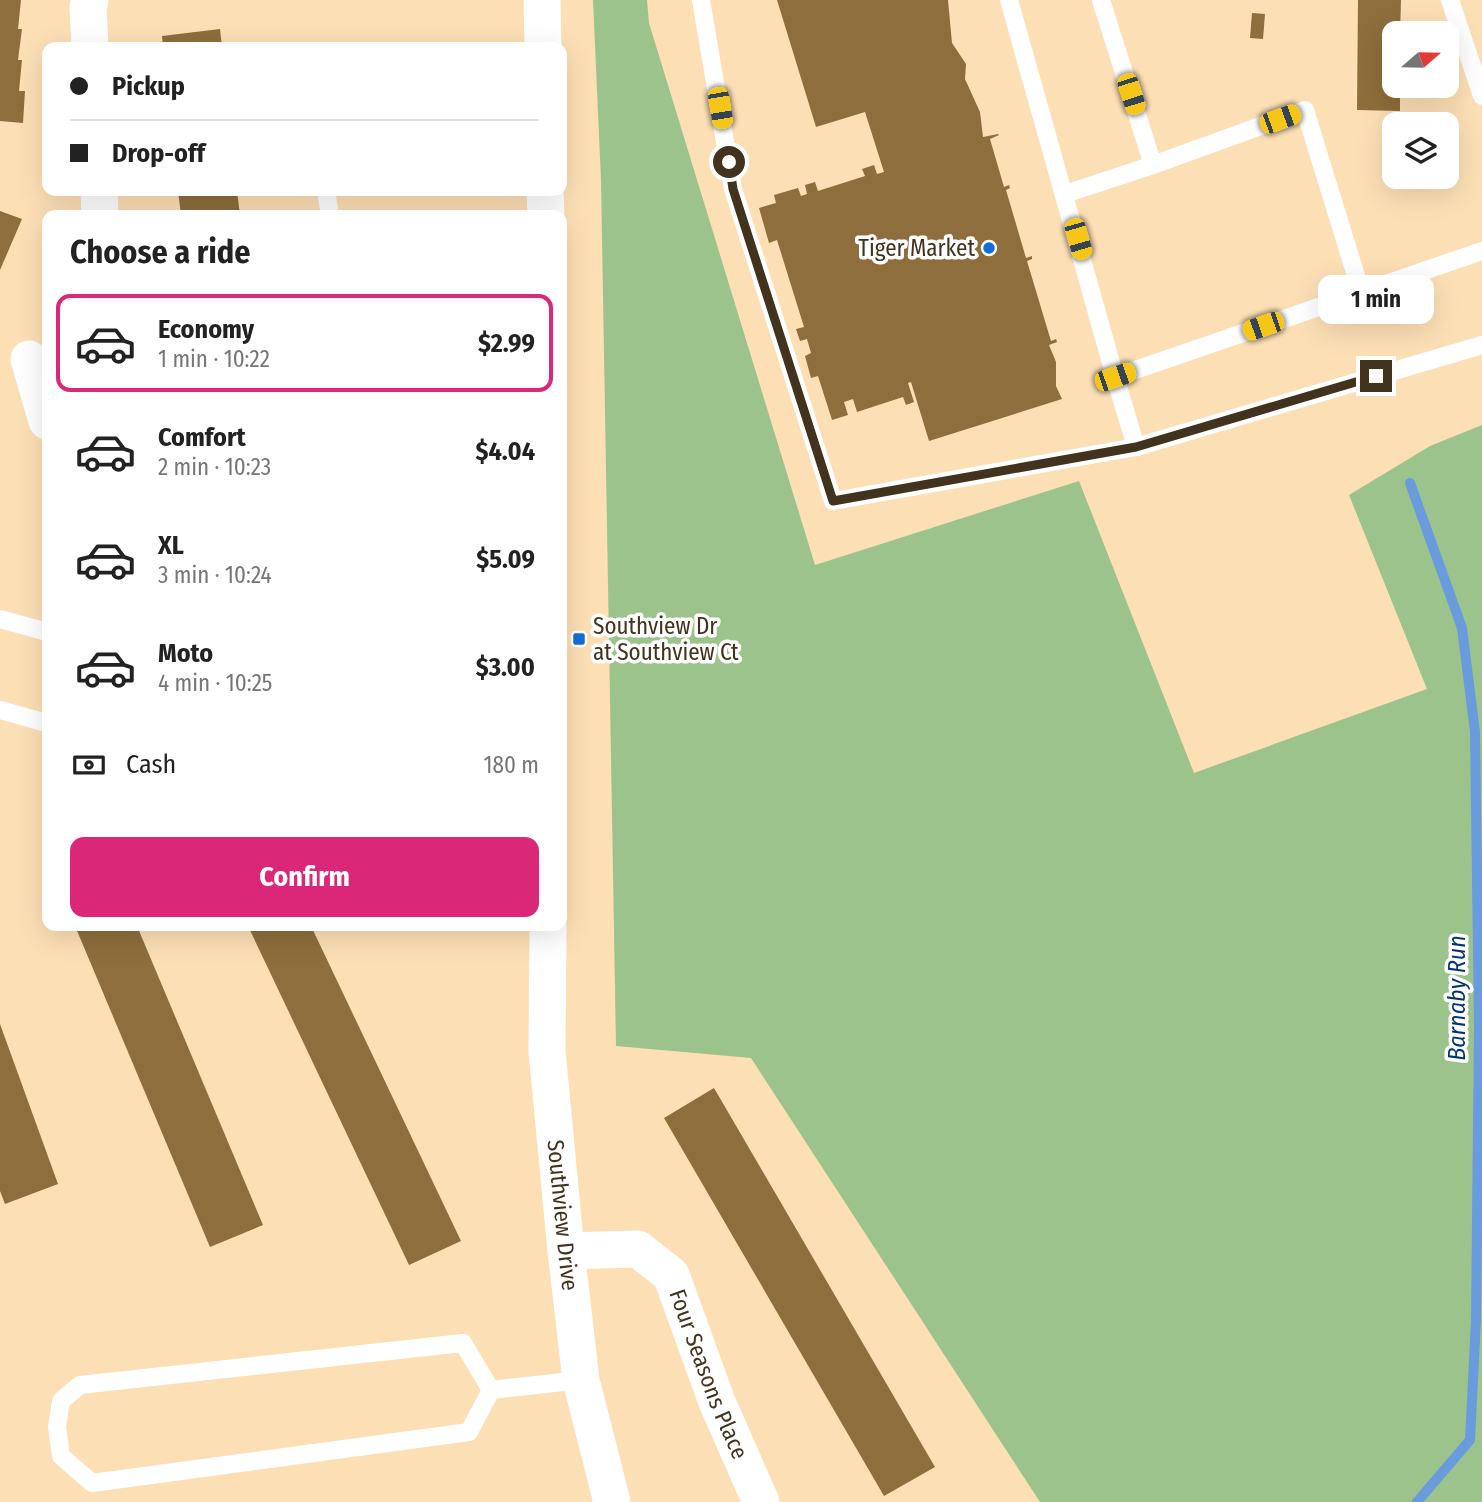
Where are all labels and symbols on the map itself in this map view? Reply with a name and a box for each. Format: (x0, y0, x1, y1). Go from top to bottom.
north arrow (1382, 21, 1460, 98)
car (1115, 71, 1148, 117)
car (707, 85, 734, 131)
car (1257, 102, 1304, 136)
route start (713, 146, 745, 178)
car (1063, 216, 1094, 262)
place label: Tiger Market (858, 234, 975, 262)
marker: Tiger Market (981, 240, 997, 256)
callout: 1 min (1318, 274, 1434, 324)
car (1240, 309, 1287, 343)
car (1092, 360, 1139, 394)
route end (1360, 360, 1392, 392)
place label: Southview Dr at Southview Ct (593, 612, 739, 666)
marker: Southview Dr at Southview Ct (571, 631, 587, 647)
water label: Barnaby Run (1443, 935, 1471, 1061)
street label: Southview Drive (541, 1138, 585, 1292)
street label: Four Seasons Place (663, 1285, 754, 1463)

